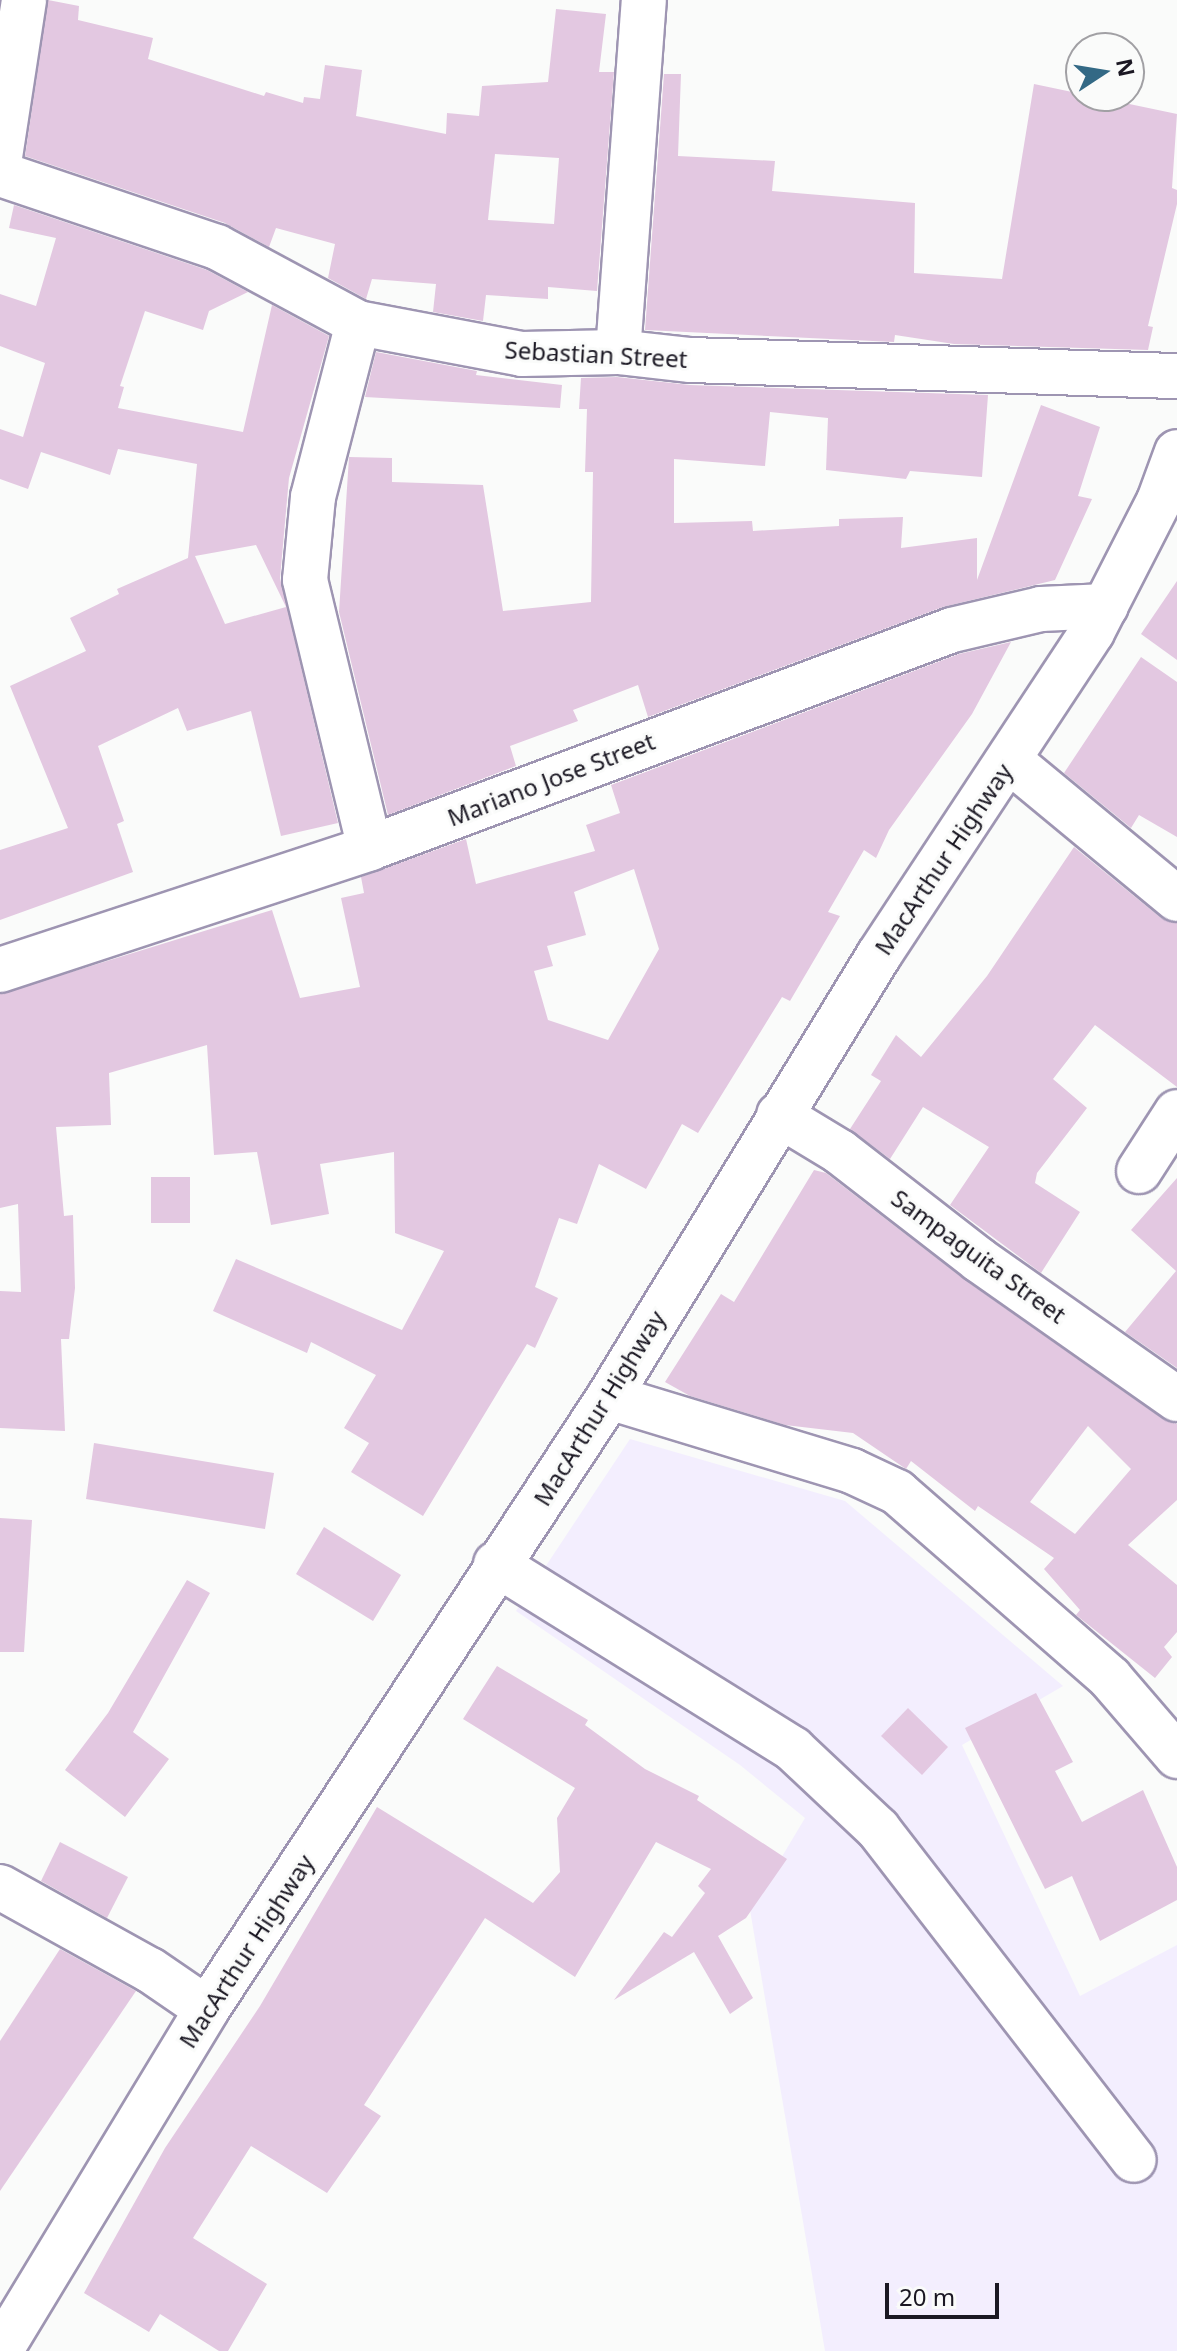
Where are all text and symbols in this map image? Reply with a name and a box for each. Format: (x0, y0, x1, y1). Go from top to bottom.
north arrow (1065, 32, 1145, 112)
text: N (1110, 56, 1143, 79)
street label: Sebastian Street (504, 335, 688, 373)
street label: Mariano Jose Street (443, 726, 659, 832)
street label: MacArthur Highway (868, 758, 1018, 960)
street label: Sampaguita Street (886, 1183, 1072, 1329)
street label: MacArthur Highway (527, 1305, 671, 1511)
street label: MacArthur Highway (173, 1849, 319, 2053)
scale bar (889, 2267, 1003, 2317)
text: 20 m (899, 2280, 955, 2313)

